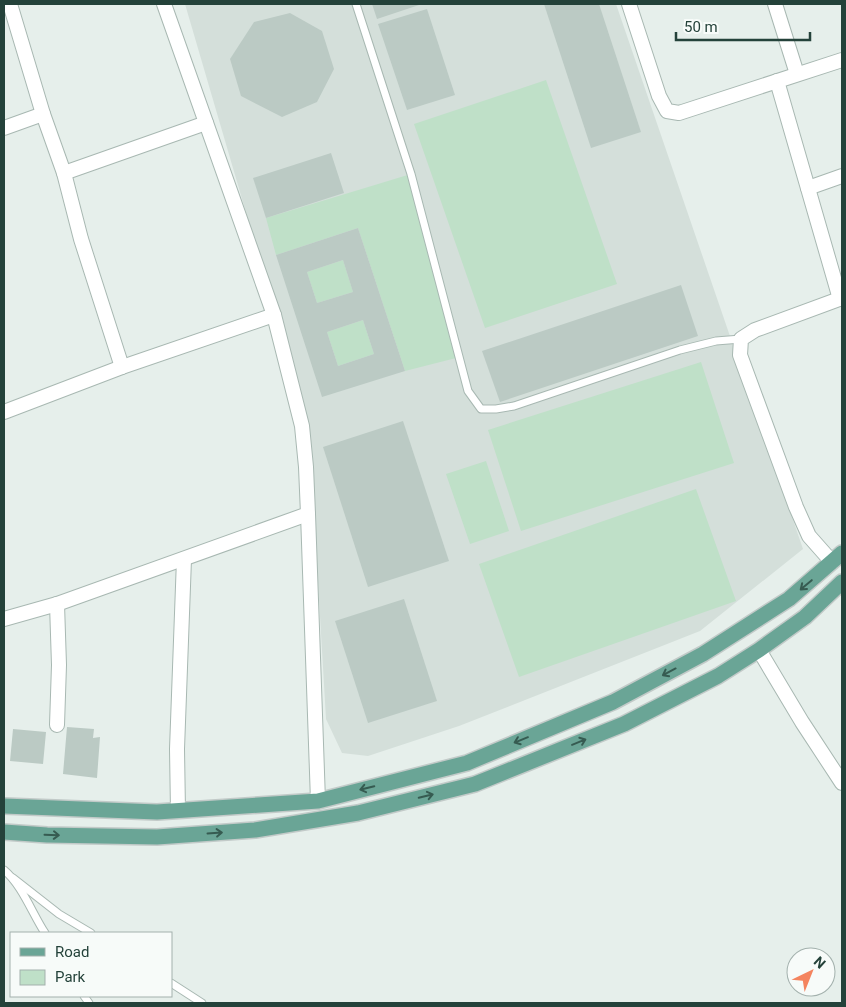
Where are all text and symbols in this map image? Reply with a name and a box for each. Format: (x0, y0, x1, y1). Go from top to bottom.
scale bar (676, 10, 810, 42)
text: 50 m (684, 18, 718, 36)
one-way arrow (799, 579, 812, 591)
one-way arrow (662, 668, 677, 678)
one-way arrow (514, 736, 529, 745)
one-way arrow (571, 737, 586, 746)
one-way arrow (359, 784, 375, 793)
one-way arrow (418, 791, 434, 800)
one-way arrow (206, 828, 222, 837)
one-way arrow (44, 830, 60, 839)
legend (10, 932, 172, 997)
text: Road (55, 943, 89, 961)
north arrow (786, 947, 836, 997)
text: N (811, 953, 829, 972)
text: Park (55, 968, 86, 986)

